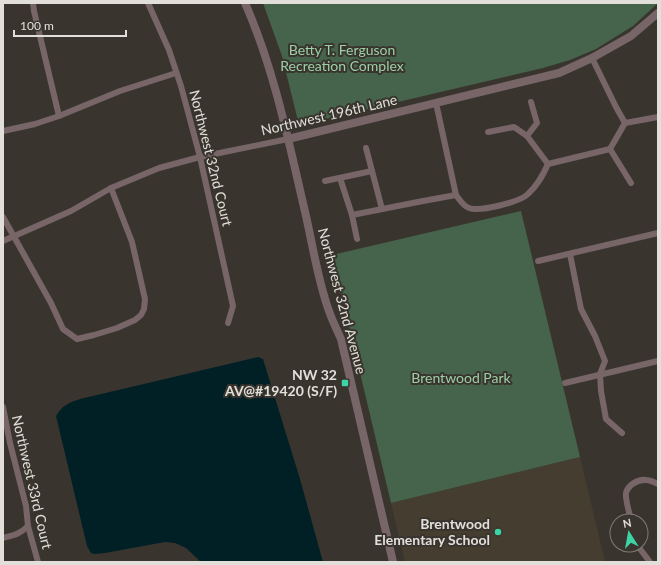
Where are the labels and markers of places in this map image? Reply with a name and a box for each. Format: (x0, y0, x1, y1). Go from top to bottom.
place label: NW 32 AV@#19420 (S/F) (224, 366, 337, 399)
marker: NW 32 AV@#19420 (S/F) (340, 378, 350, 388)
place label: Brentwood Elementary School (374, 515, 490, 548)
marker: Brentwood Elementary School (493, 527, 503, 537)

